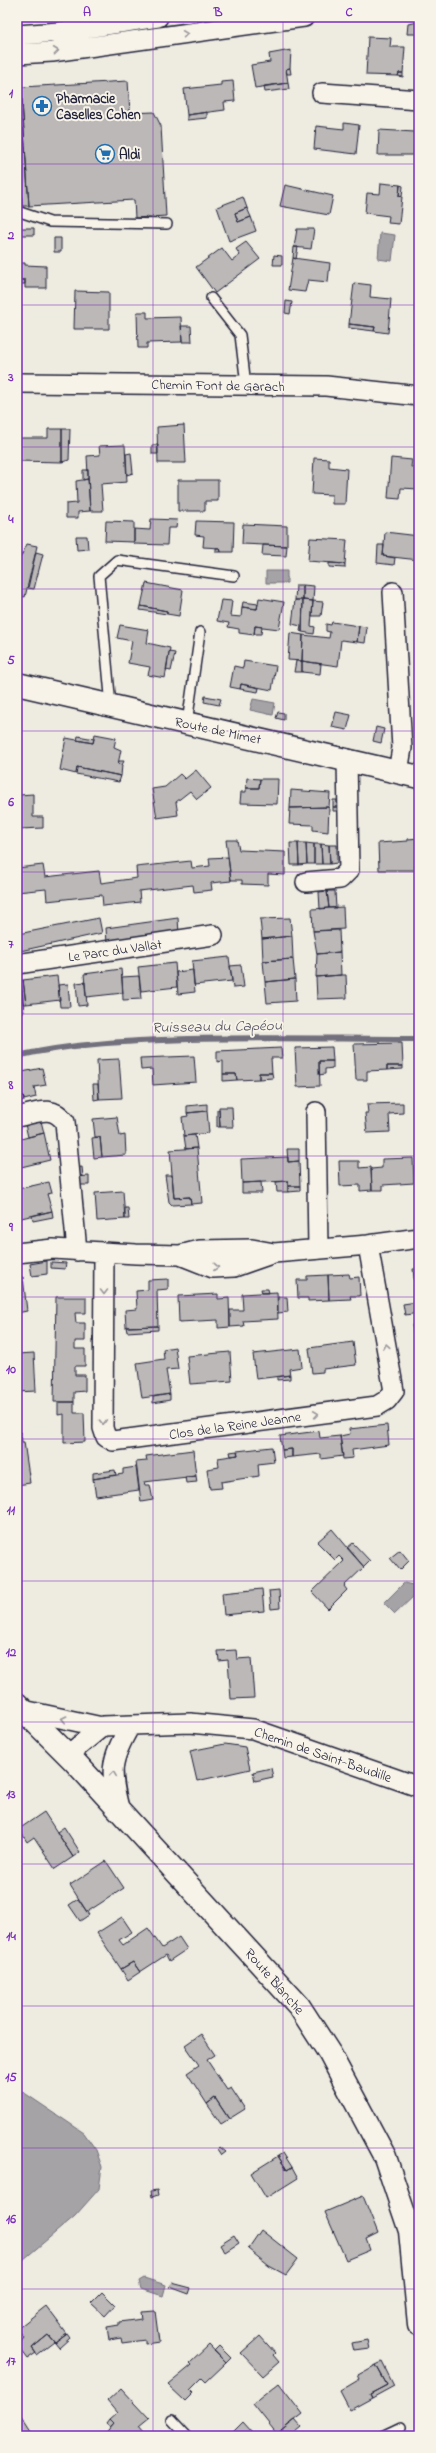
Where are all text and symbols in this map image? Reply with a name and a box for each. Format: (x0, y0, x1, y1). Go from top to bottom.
text: A (83, 3, 91, 22)
text: B (213, 3, 223, 22)
text: C (345, 3, 353, 22)
one-way arrow (182, 30, 188, 39)
one-way arrow (53, 47, 59, 56)
text: 1 (9, 84, 14, 103)
place label: Pharmacie Caselles Cohen (56, 89, 141, 126)
pharmacy icon: Pharmacie Caselles Cohen (31, 95, 53, 117)
supermarket icon: Aldi (94, 143, 116, 165)
place label: Aldi (119, 145, 141, 166)
text: 2 (7, 226, 15, 245)
text: 3 (7, 368, 14, 387)
street label: Chemin Font de Garach (151, 375, 285, 398)
text: 4 (7, 510, 14, 529)
text: 5 (7, 651, 15, 670)
street label: Route de Mimet (172, 712, 263, 751)
text: 6 (7, 793, 14, 812)
street label: Le Parc du Vallat (67, 934, 164, 968)
text: 7 (8, 935, 14, 954)
water label: Ruisseau du Capéou (152, 1015, 283, 1039)
text: 8 (8, 1076, 14, 1095)
text: 9 (8, 1218, 14, 1237)
one-way arrow (213, 1263, 220, 1272)
one-way arrow (100, 1289, 108, 1295)
one-way arrow (382, 1343, 391, 1349)
text: 10 (6, 1360, 16, 1379)
street label: Clos de la Reine Jeanne (168, 1407, 303, 1446)
one-way arrow (313, 1410, 319, 1419)
one-way arrow (99, 1419, 108, 1425)
text: 11 (7, 1501, 16, 1520)
text: 12 (6, 1643, 17, 1662)
one-way arrow (61, 1715, 67, 1723)
street label: Chemin de Saint-Baudille (251, 1722, 395, 1789)
one-way arrow (108, 1771, 117, 1777)
text: 13 (6, 1785, 16, 1804)
text: 14 (6, 1927, 16, 1946)
street label: Route Blanche (239, 1944, 309, 2020)
text: 15 (5, 2068, 17, 2087)
text: 16 (6, 2210, 16, 2229)
text: 17 (6, 2352, 16, 2371)

